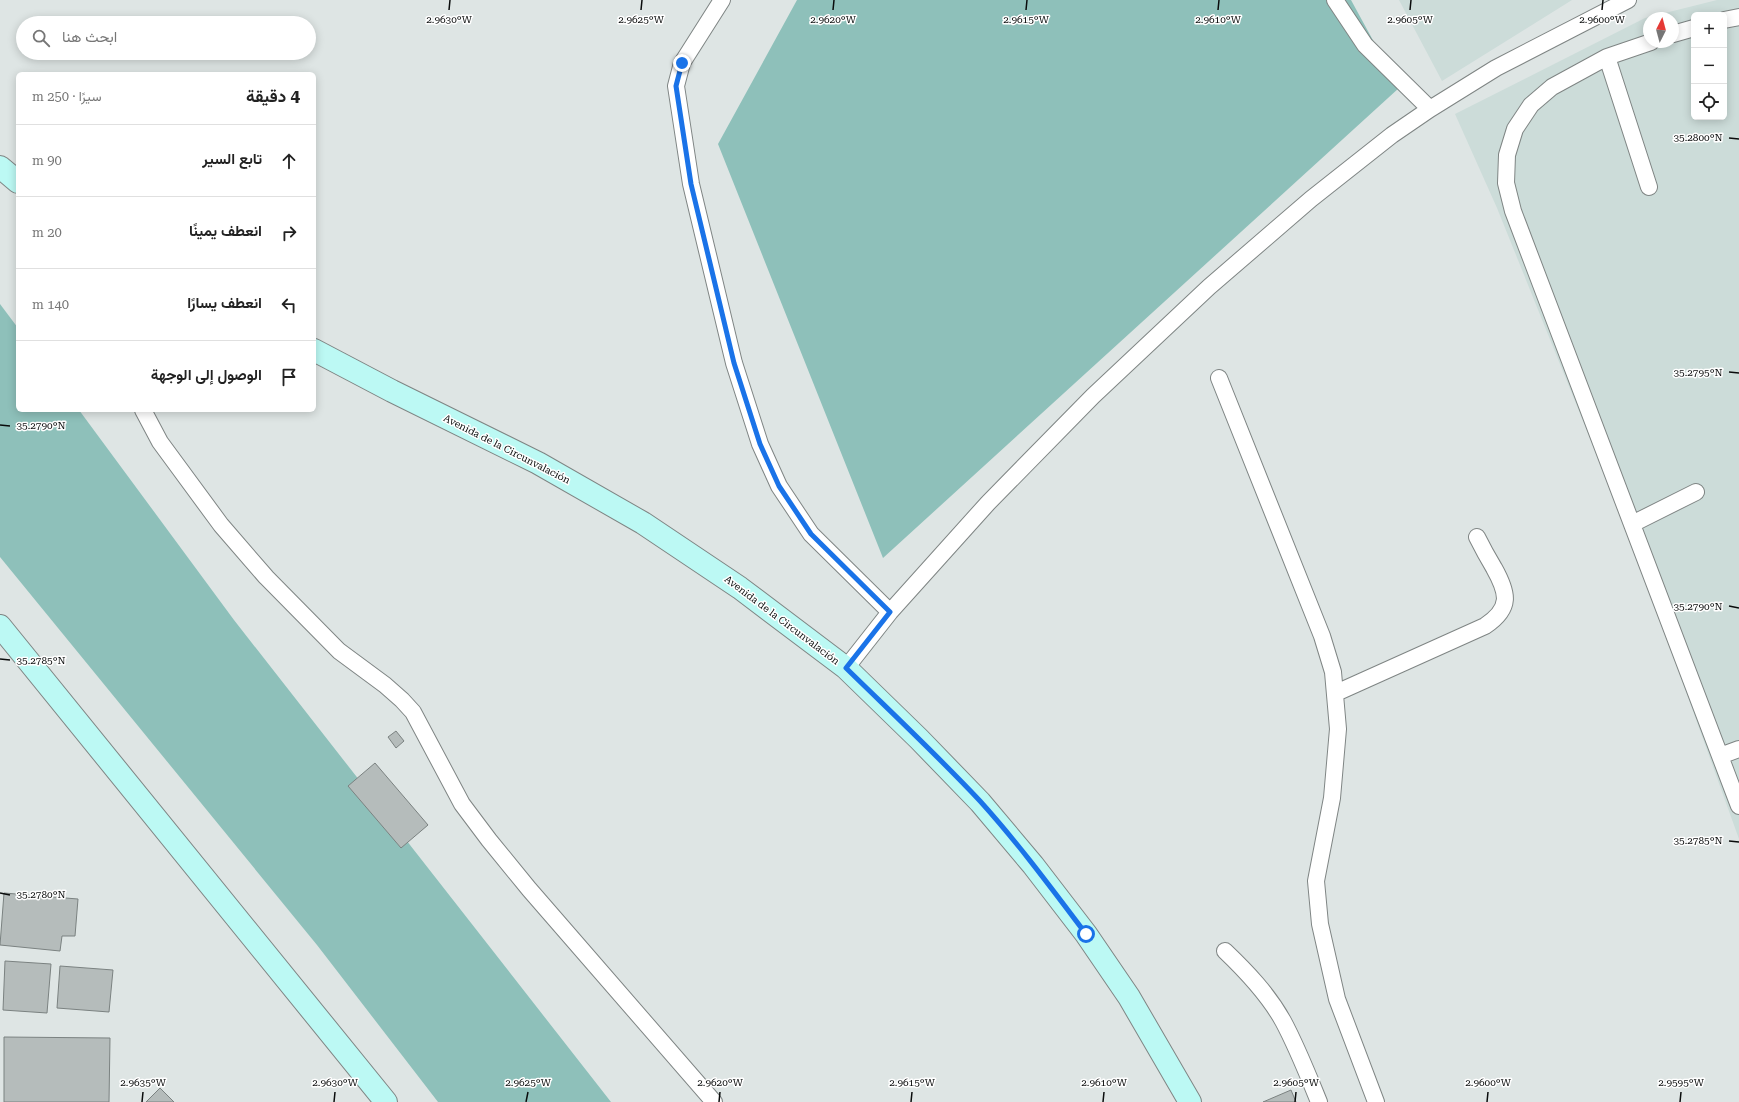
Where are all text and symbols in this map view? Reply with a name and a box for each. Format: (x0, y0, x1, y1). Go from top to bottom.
north arrow (1643, 12, 1679, 48)
map controls (1691, 12, 1727, 120)
button: + (1691, 12, 1727, 48)
text: 2.9630°W (426, 14, 473, 25)
text: 2.9625°W (618, 14, 665, 25)
text: 2.9620°W (810, 14, 857, 25)
text: 2.9615°W (1003, 14, 1050, 25)
text: 2.9610°W (1195, 14, 1242, 25)
text: 2.9605°W (1387, 14, 1434, 25)
text: 2.9600°W (1579, 14, 1626, 25)
search box (16, 16, 316, 60)
icon: search (30, 27, 52, 49)
text: ابحث هنا (62, 28, 117, 46)
button: − (1691, 48, 1727, 84)
route end (673, 54, 691, 72)
button: locate (1691, 84, 1727, 120)
text: 4 دقيقة (246, 86, 300, 106)
text: سيرًا · 250 m (32, 89, 101, 104)
text: 35.2800°N (1673, 132, 1723, 143)
text: تابع السير (202, 150, 262, 168)
icon: ahead (278, 150, 300, 172)
text: 90 m (32, 153, 62, 168)
text: انعطف يمينًا (189, 222, 262, 240)
icon: right (278, 222, 300, 244)
text: 20 m (32, 225, 62, 240)
text: انعطف يسارًا (187, 294, 262, 312)
icon: left (278, 294, 300, 316)
text: 140 m (32, 297, 69, 312)
text: الوصول إلى الوجهة (151, 366, 262, 384)
icon: arrive (278, 366, 300, 388)
text: 35.2795°N (1673, 367, 1723, 378)
street label: Avenida de la Circunvalación (442, 412, 573, 486)
text: 35.2790°N (16, 420, 66, 431)
street label: Avenida de la Circunvalación (723, 573, 842, 667)
text: 35.2790°N (1673, 601, 1723, 612)
text: 35.2785°N (16, 655, 66, 666)
text: 35.2785°N (1673, 835, 1723, 846)
text: 35.2780°N (16, 889, 66, 900)
route start (1077, 925, 1095, 943)
text: 2.9635°W (120, 1077, 167, 1088)
text: 2.9630°W (312, 1077, 359, 1088)
text: 2.9625°W (505, 1077, 552, 1088)
text: 2.9620°W (697, 1077, 744, 1088)
text: 2.9615°W (889, 1077, 936, 1088)
text: 2.9610°W (1081, 1077, 1128, 1088)
text: 2.9605°W (1273, 1077, 1320, 1088)
text: 2.9600°W (1465, 1077, 1512, 1088)
text: 2.9595°W (1658, 1077, 1705, 1088)

